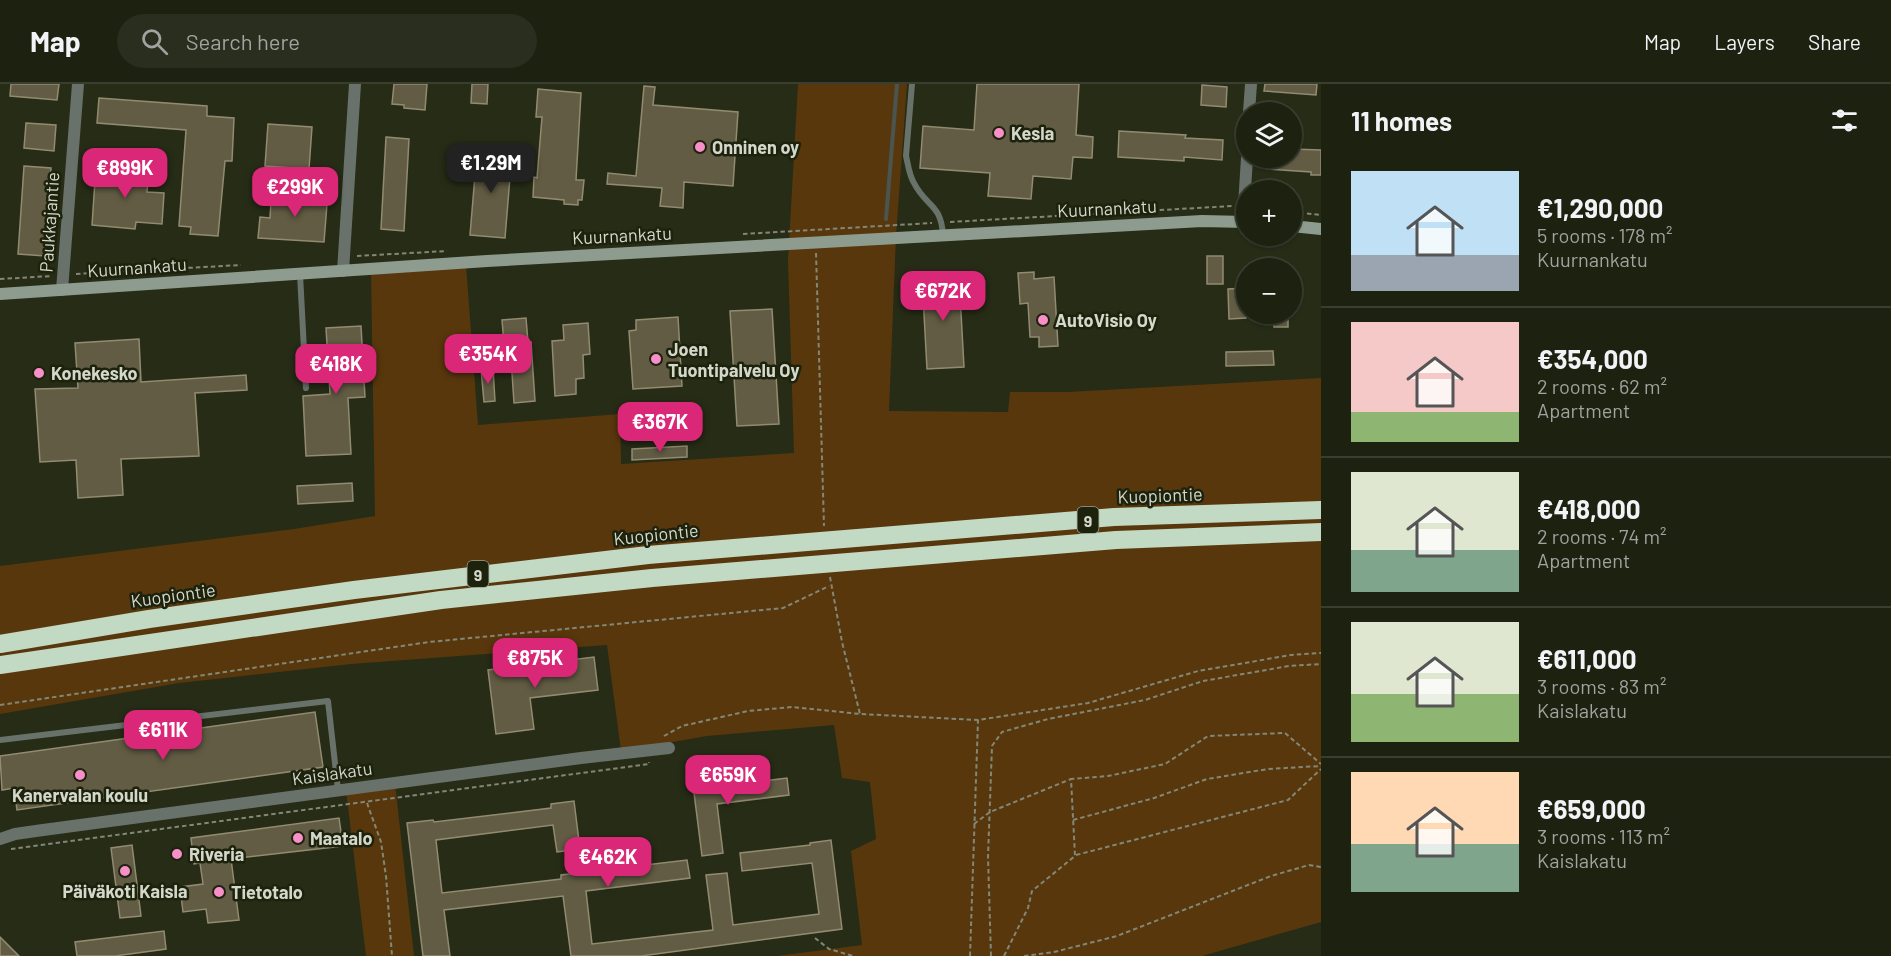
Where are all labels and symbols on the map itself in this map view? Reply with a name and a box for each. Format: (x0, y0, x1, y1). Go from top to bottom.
place label: Kesla (1011, 122, 1054, 144)
marker: Kesla (992, 126, 1006, 140)
place label: Onninen oy (712, 136, 799, 158)
marker: Onninen oy (693, 140, 707, 154)
pin: €1.29M (442, 143, 540, 194)
pin: €899K (83, 148, 167, 199)
pin: €299K (253, 167, 337, 218)
street label: Paukkajantie (35, 171, 63, 273)
street label: Kuurnankatu (1057, 194, 1157, 222)
street label: Kuurnankatu (572, 221, 672, 249)
street label: Kuurnankatu (87, 253, 187, 281)
pin: €672K (901, 271, 985, 322)
place label: AutoVisio Oy (1055, 309, 1157, 331)
marker: AutoVisio Oy (1036, 313, 1050, 327)
pin: €354K (446, 334, 530, 385)
place label: Joen Tuontipalvelu Oy (668, 338, 800, 381)
pin: €418K (294, 344, 378, 395)
marker: Joen Tuontipalvelu Oy (649, 352, 663, 366)
place label: Konekesko (51, 362, 138, 384)
marker: Konekesko (32, 366, 46, 380)
pin: €367K (618, 402, 702, 453)
street label: Kuopiontie (1117, 483, 1203, 507)
road number: 9 (1078, 507, 1098, 533)
street label: Kuopiontie (612, 519, 700, 549)
road number: 9 (468, 561, 488, 587)
street label: Kuopiontie (129, 578, 217, 612)
pin: €875K (493, 638, 577, 689)
pin: €611K (121, 710, 205, 761)
pin: €659K (686, 755, 770, 806)
street label: Kaislakatu (290, 756, 374, 790)
marker: Kanervalan koulu (73, 768, 87, 782)
place label: Kanervalan koulu (12, 784, 148, 806)
place label: Maatalo (310, 827, 372, 849)
marker: Maatalo (291, 831, 305, 845)
pin: €462K (566, 837, 650, 888)
place label: Riveria (189, 843, 244, 865)
marker: Riveria (170, 847, 184, 861)
marker: Päiväkoti Kaisla (118, 864, 132, 878)
place label: Päiväkoti Kaisla (63, 880, 187, 902)
place label: Tietotalo (231, 881, 303, 903)
marker: Tietotalo (212, 885, 226, 899)

